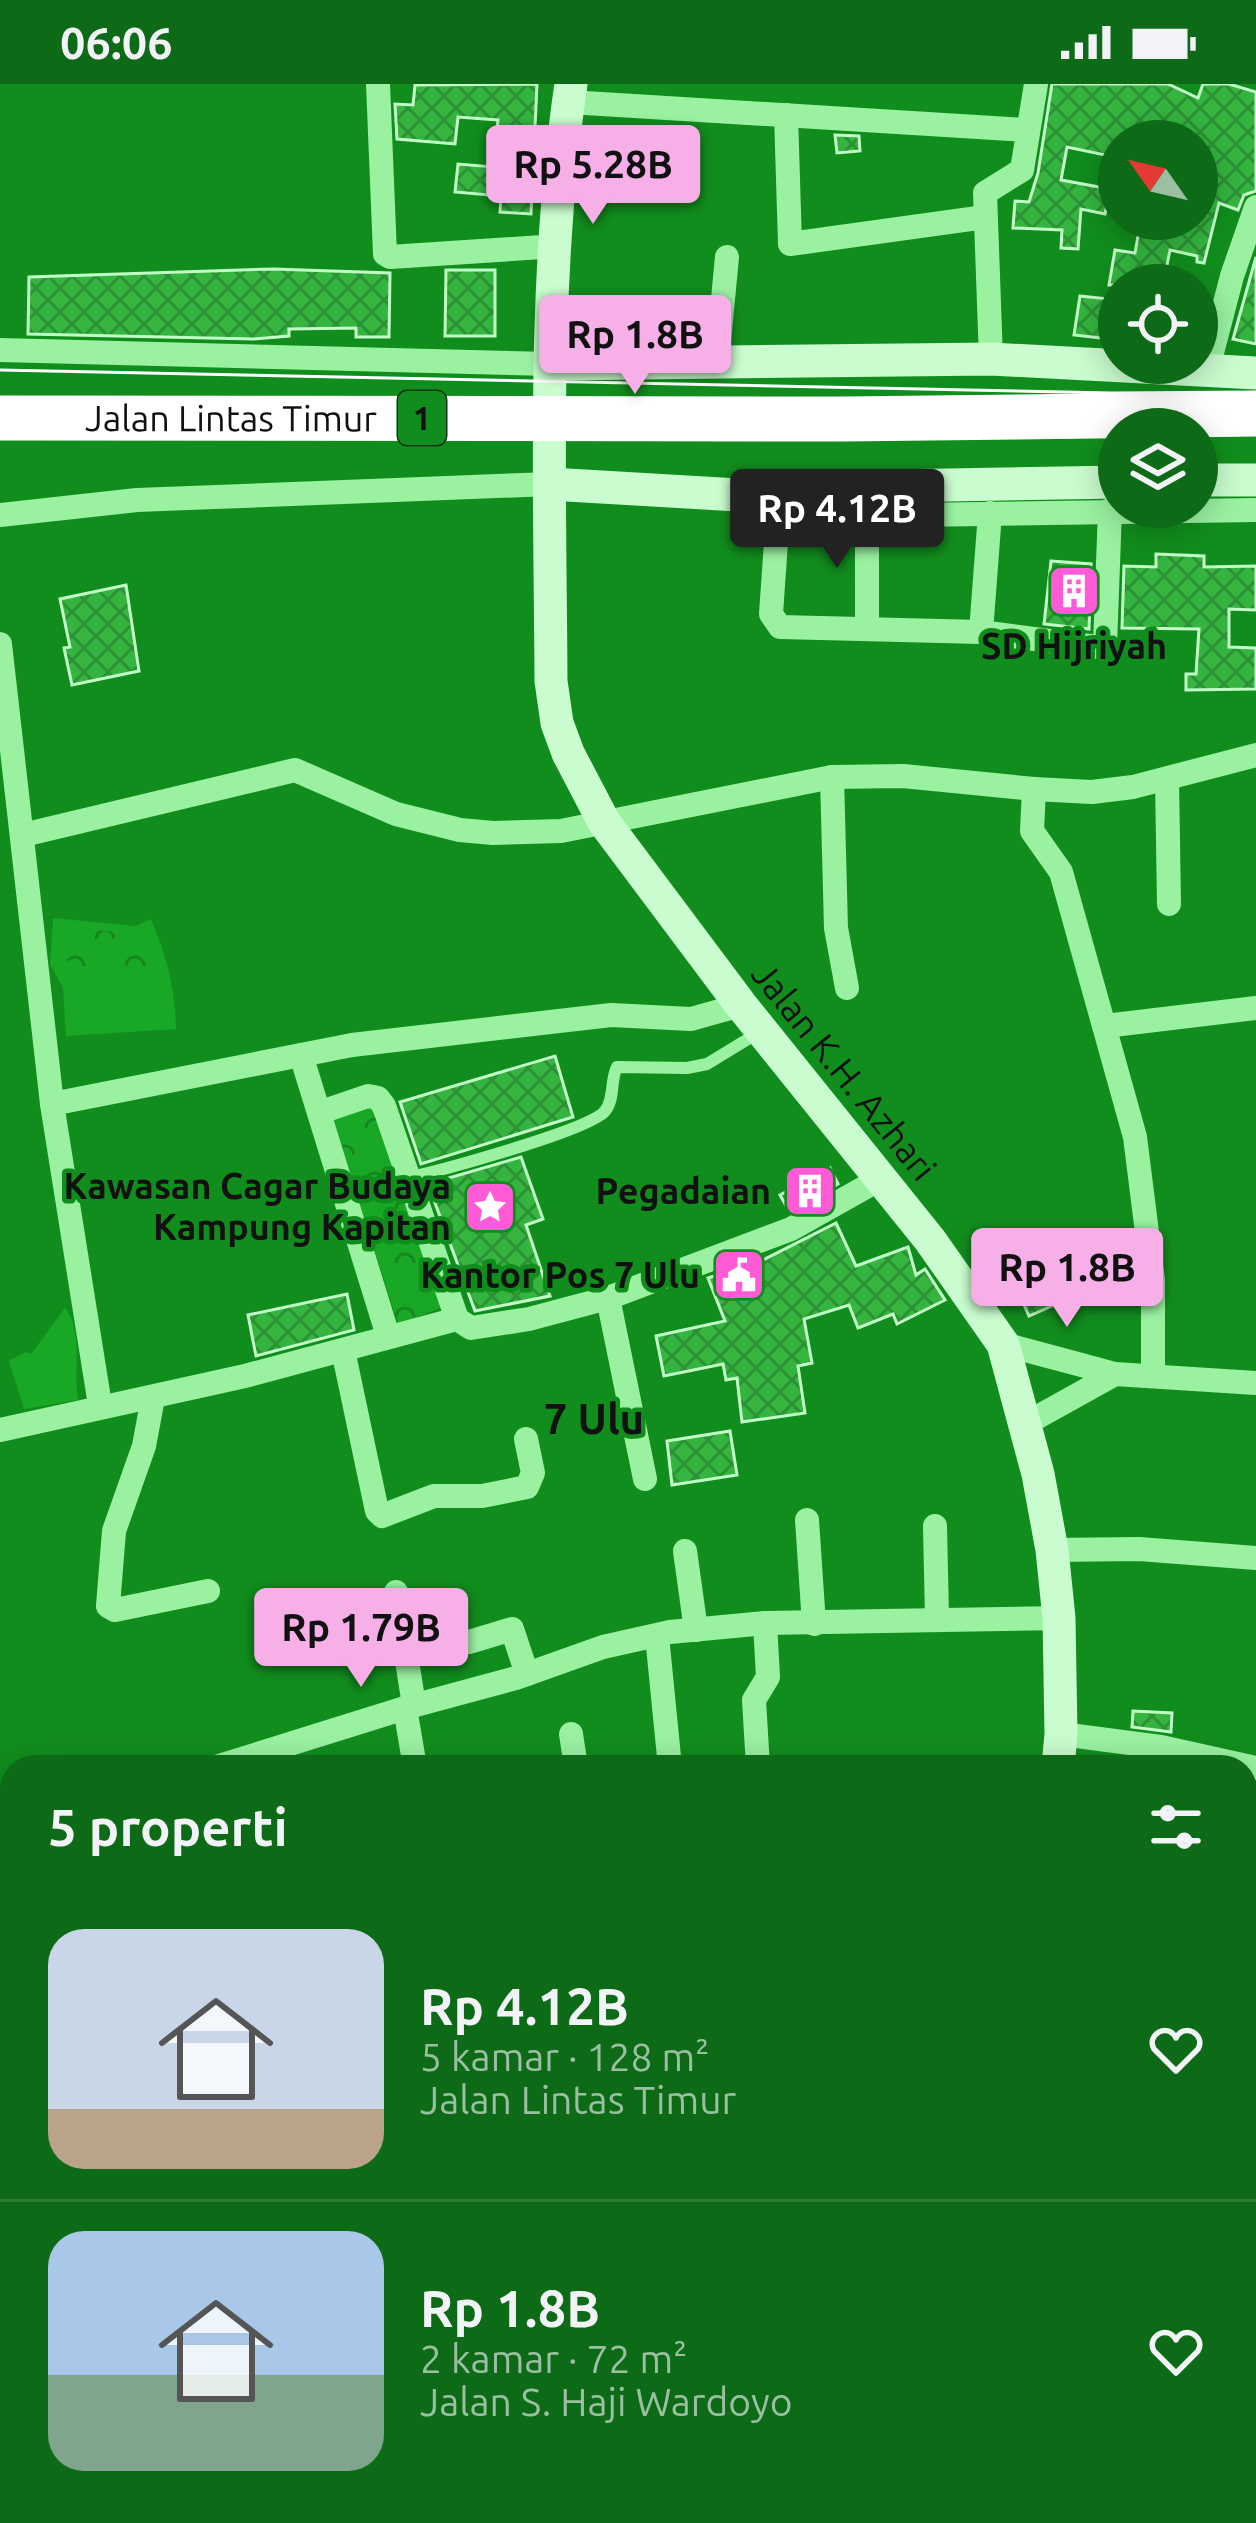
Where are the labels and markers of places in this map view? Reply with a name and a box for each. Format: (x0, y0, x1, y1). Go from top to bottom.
pin: Rp 5.28B (469, 125, 717, 227)
pin: Rp 1.8B (524, 295, 746, 397)
pin: Rp 4.12B (713, 469, 961, 571)
building icon: SD Hijriyah (1046, 563, 1102, 619)
place label: SD Hijriyah (981, 625, 1167, 666)
building icon: Pegadaian (782, 1163, 838, 1219)
place label: Kawasan Cagar Budaya Kampung Kapitan (64, 1165, 451, 1247)
place label: Pegadaian (596, 1170, 771, 1211)
place icon: Kawasan Cagar Budaya Kampung Kapitan (462, 1179, 518, 1235)
pin: Rp 1.8B (956, 1228, 1178, 1330)
public building icon: Kantor Pos 7 Ulu (711, 1247, 767, 1303)
place label: Kantor Pos 7 Ulu (420, 1254, 700, 1295)
pin: Rp 1.79B (237, 1588, 485, 1690)

